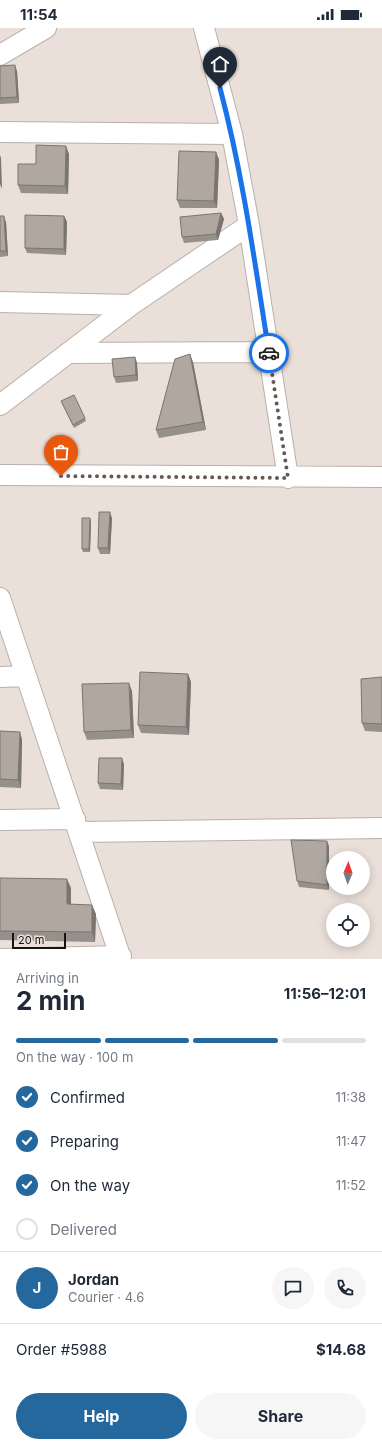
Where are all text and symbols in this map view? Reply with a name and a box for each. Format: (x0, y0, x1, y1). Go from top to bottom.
text: 11:54 (20, 5, 58, 24)
pin (203, 47, 237, 88)
icon: home (209, 53, 231, 75)
courier (249, 333, 289, 373)
icon: car (258, 342, 280, 364)
pin (44, 435, 78, 476)
icon: bag (50, 441, 72, 463)
north arrow (326, 851, 370, 895)
map controls (326, 851, 370, 947)
button: locate (326, 903, 370, 947)
scale bar (12, 931, 66, 950)
text: 20 m (18, 933, 44, 947)
text: Arriving in (16, 970, 79, 986)
text: 11:56–12:01 (284, 984, 366, 1003)
text: 2 min (16, 985, 86, 1016)
text: On the way · 100 m (16, 1049, 133, 1065)
icon: check (16, 1086, 38, 1108)
text: Confirmed (50, 1088, 125, 1107)
text: 11:38 (336, 1089, 366, 1105)
icon: check (16, 1130, 38, 1152)
text: Preparing (50, 1132, 119, 1151)
text: 11:47 (336, 1133, 366, 1149)
icon: check (16, 1174, 38, 1196)
text: On the way (50, 1176, 130, 1195)
text: 11:52 (336, 1177, 366, 1193)
text: Delivered (50, 1220, 117, 1239)
button: chat (272, 1267, 314, 1309)
button: phone (324, 1267, 366, 1309)
text: Jordan (68, 1270, 119, 1289)
text: J (33, 1278, 41, 1297)
text: Courier · 4.6 (68, 1289, 144, 1305)
text: Order #5988 (16, 1340, 107, 1359)
text: $14.68 (316, 1340, 366, 1359)
button: Help (16, 1393, 187, 1439)
button: Share (195, 1393, 366, 1439)

